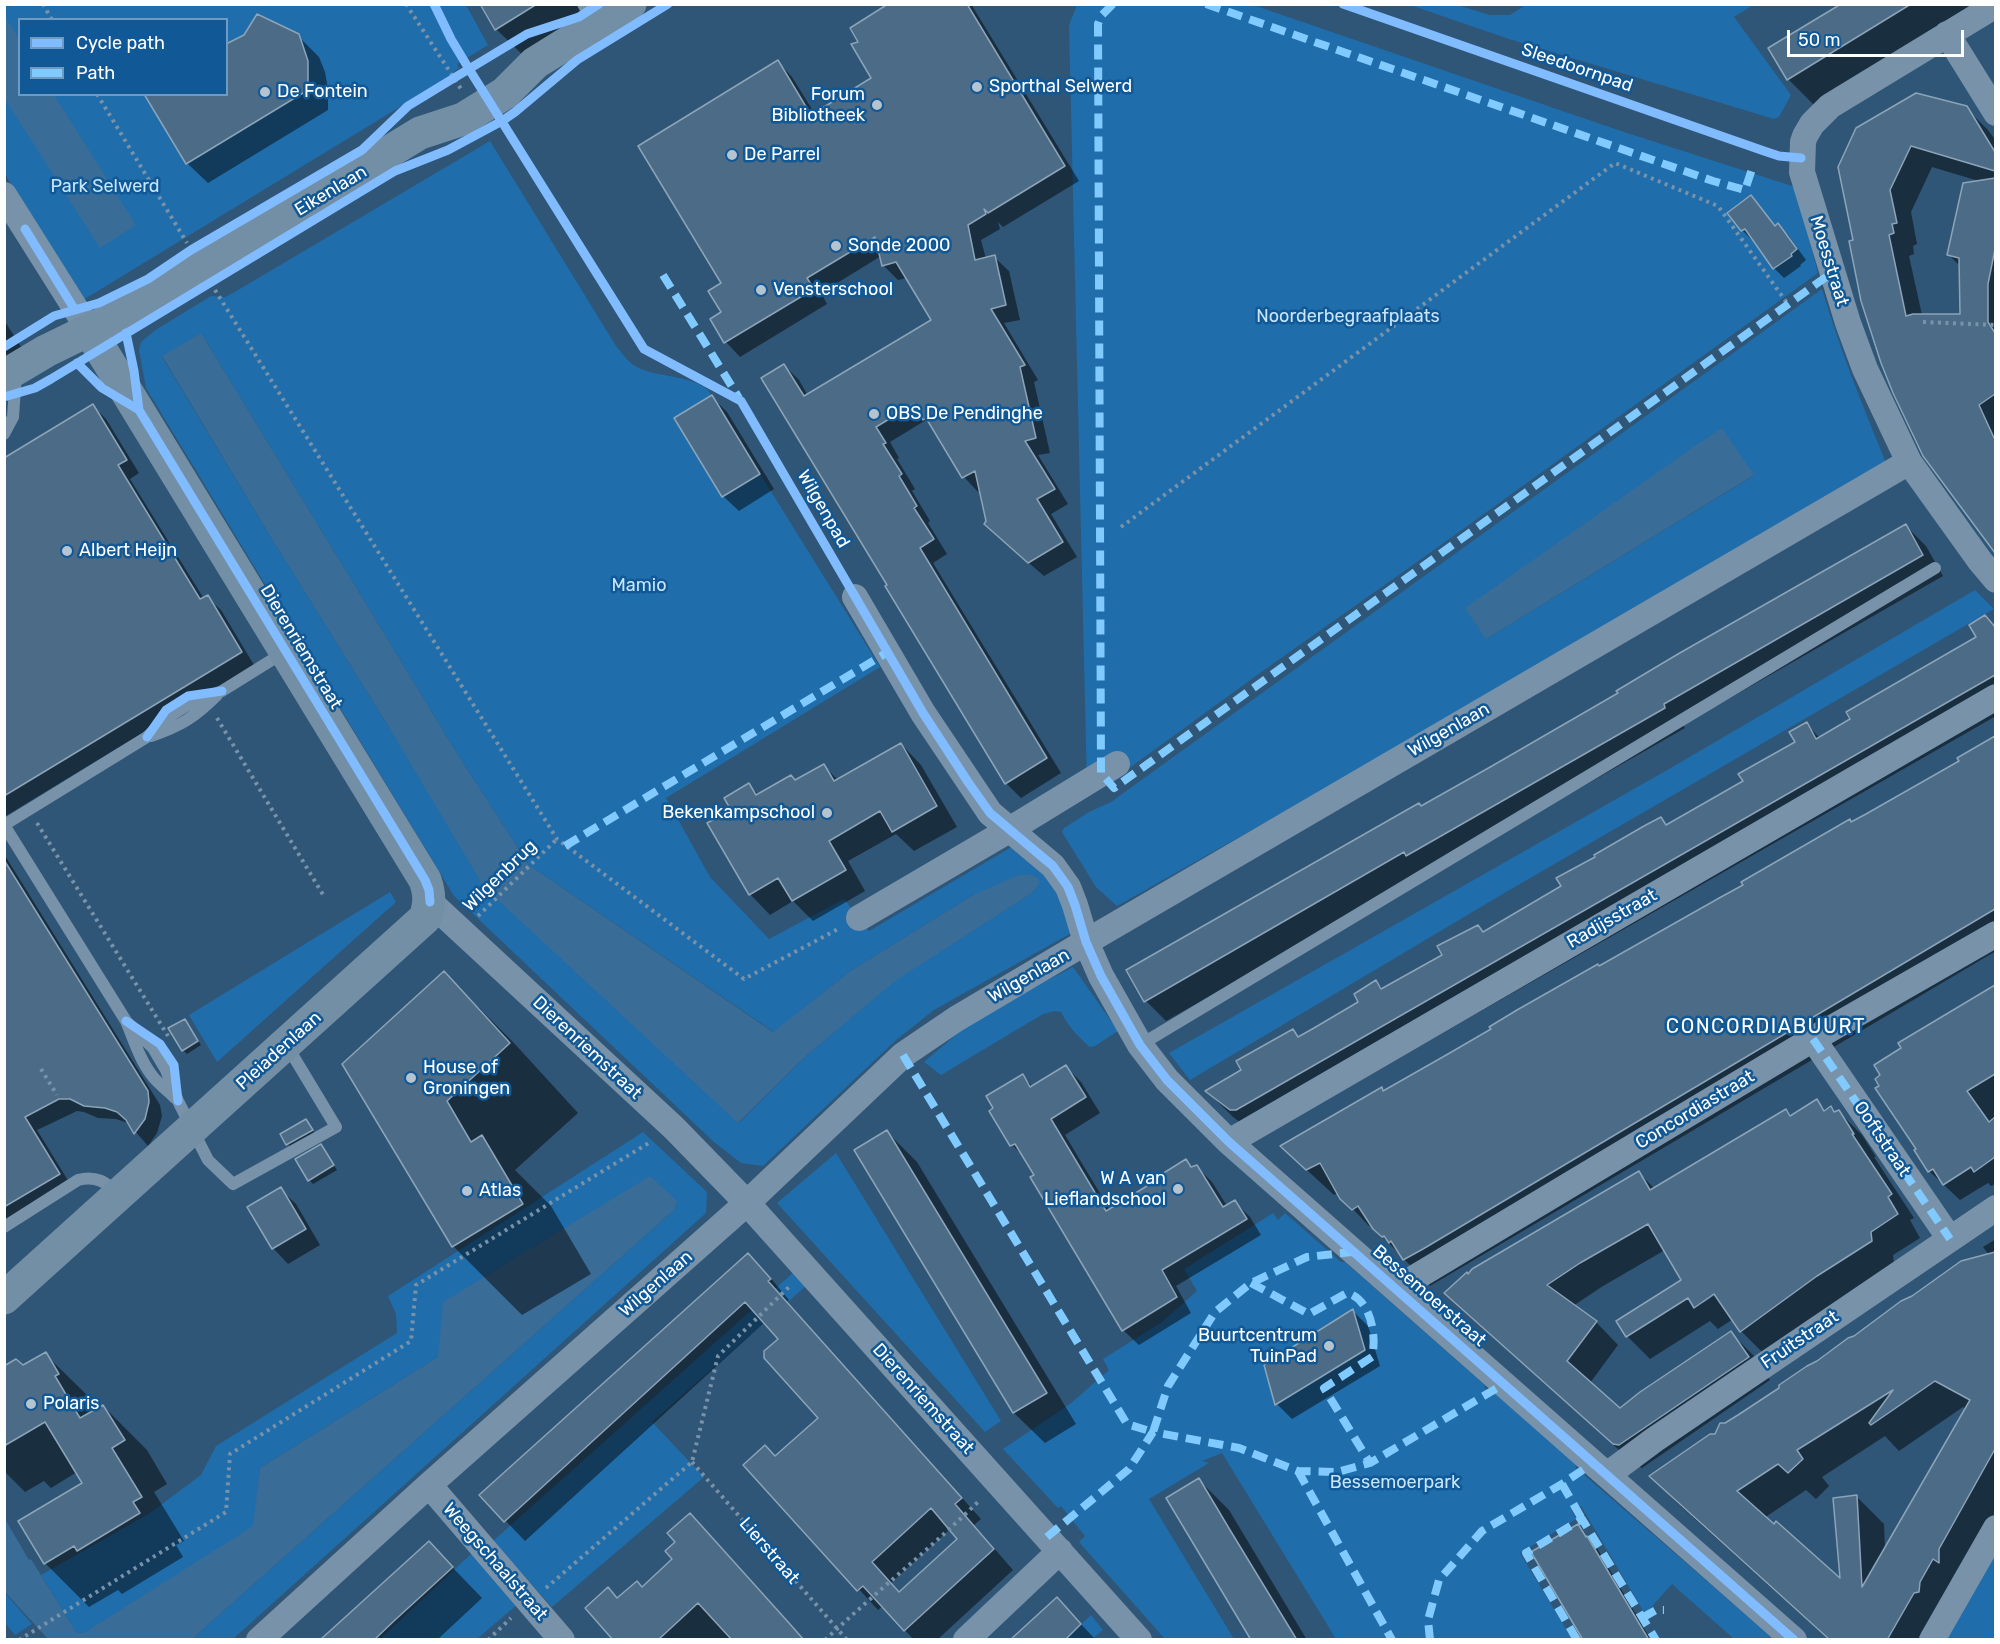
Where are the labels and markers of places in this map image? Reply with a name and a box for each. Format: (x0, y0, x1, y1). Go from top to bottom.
place label: Sporthal Selwerd (989, 76, 1132, 98)
marker: Sporthal Selwerd (970, 80, 984, 94)
place label: De Fontein (277, 81, 368, 103)
place label: Forum Bibliotheek (771, 84, 865, 127)
marker: De Fontein (258, 85, 272, 99)
marker: Forum Bibliotheek (870, 98, 884, 112)
place label: De Parrel (744, 144, 820, 166)
marker: De Parrel (725, 148, 739, 162)
place label: Sonde 2000 (848, 235, 950, 257)
marker: Sonde 2000 (829, 239, 843, 253)
place label: Vensterschool (773, 279, 893, 301)
marker: Vensterschool (754, 283, 768, 297)
place label: OBS De Pendinghe (886, 403, 1043, 425)
marker: OBS De Pendinghe (867, 407, 881, 421)
place label: Albert Heijn (79, 540, 177, 562)
marker: Albert Heijn (60, 544, 74, 558)
place label: Bekenkampschool (662, 802, 815, 824)
marker: Bekenkampschool (820, 806, 834, 820)
place label: House of Groningen (423, 1057, 510, 1100)
marker: House of Groningen (404, 1071, 418, 1085)
place label: W A van Lieflandschool (1044, 1168, 1166, 1210)
place label: Atlas (479, 1180, 521, 1202)
marker: W A van Lieflandschool (1171, 1182, 1185, 1196)
marker: Atlas (460, 1184, 474, 1198)
place label: Buurtcentrum TuinPad (1198, 1325, 1317, 1368)
marker: Buurtcentrum TuinPad (1322, 1339, 1336, 1353)
place label: Polaris (43, 1393, 99, 1415)
marker: Polaris (24, 1397, 38, 1411)

